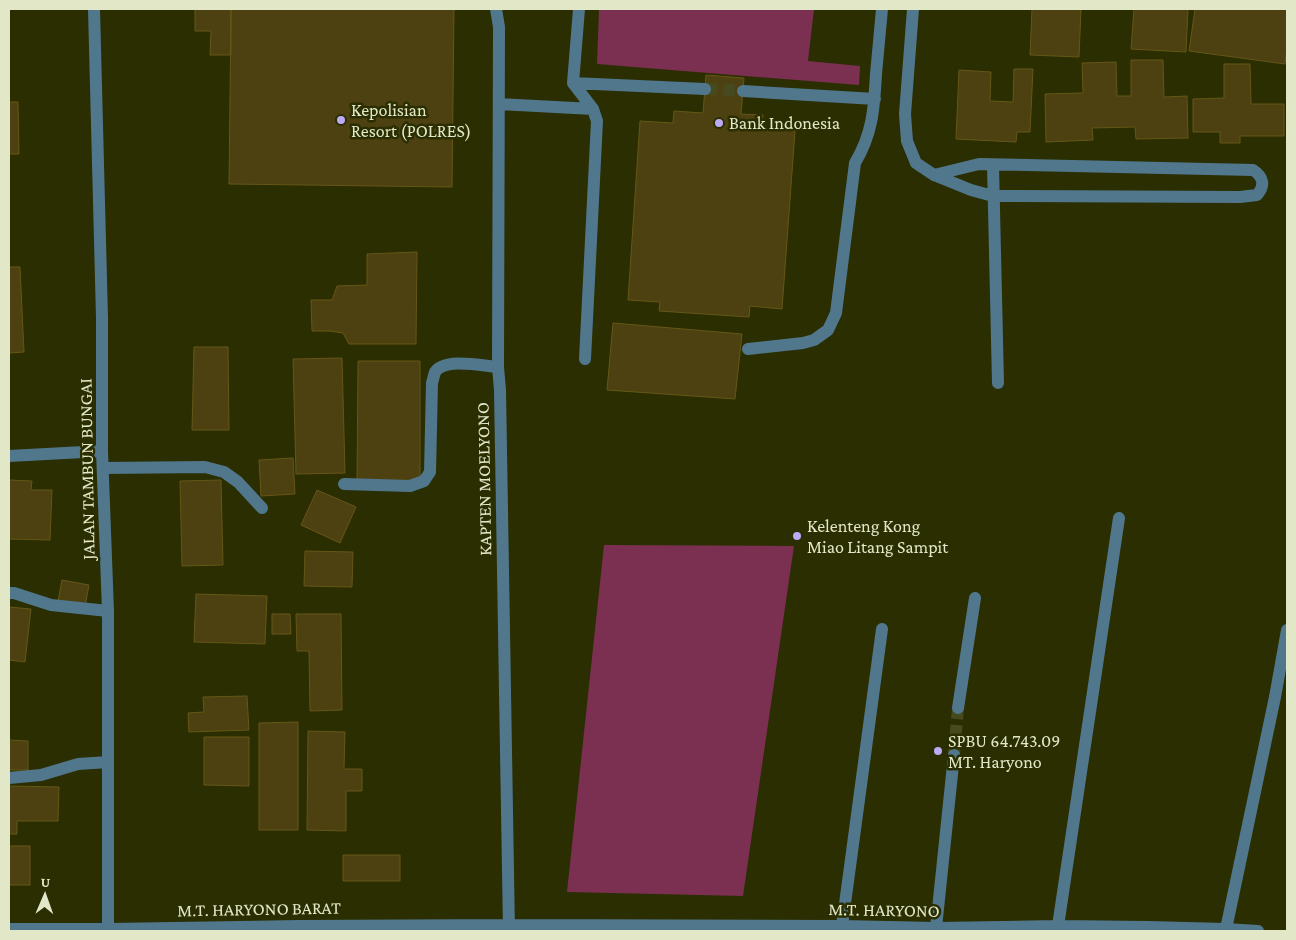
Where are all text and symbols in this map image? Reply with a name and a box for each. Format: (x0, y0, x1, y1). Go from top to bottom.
place label: Kepolisian Resort (POLRES) (351, 100, 471, 142)
place label: Bank Indonesia (729, 113, 840, 133)
marker: Kepolisian Resort (POLRES) (335, 114, 347, 126)
marker: Bank Indonesia (713, 117, 725, 129)
street label: JALAN TAMBUN BUNGAI (75, 378, 99, 562)
street label: KAPTEN MOELYONO (473, 402, 495, 556)
place label: Kelenteng Kong Miao Litang Sampit (807, 516, 949, 557)
marker: Kelenteng Kong Miao Litang Sampit (791, 530, 803, 542)
place label: SPBU 64.743.09 MT. Haryono (948, 731, 1060, 772)
marker: SPBU 64.743.09 MT. Haryono (932, 745, 944, 757)
north arrow (20, 870, 70, 920)
text: U (40, 874, 51, 890)
street label: M.T. HARYONO BARAT (177, 898, 341, 920)
street label: M.T. HARYONO (828, 899, 940, 921)

